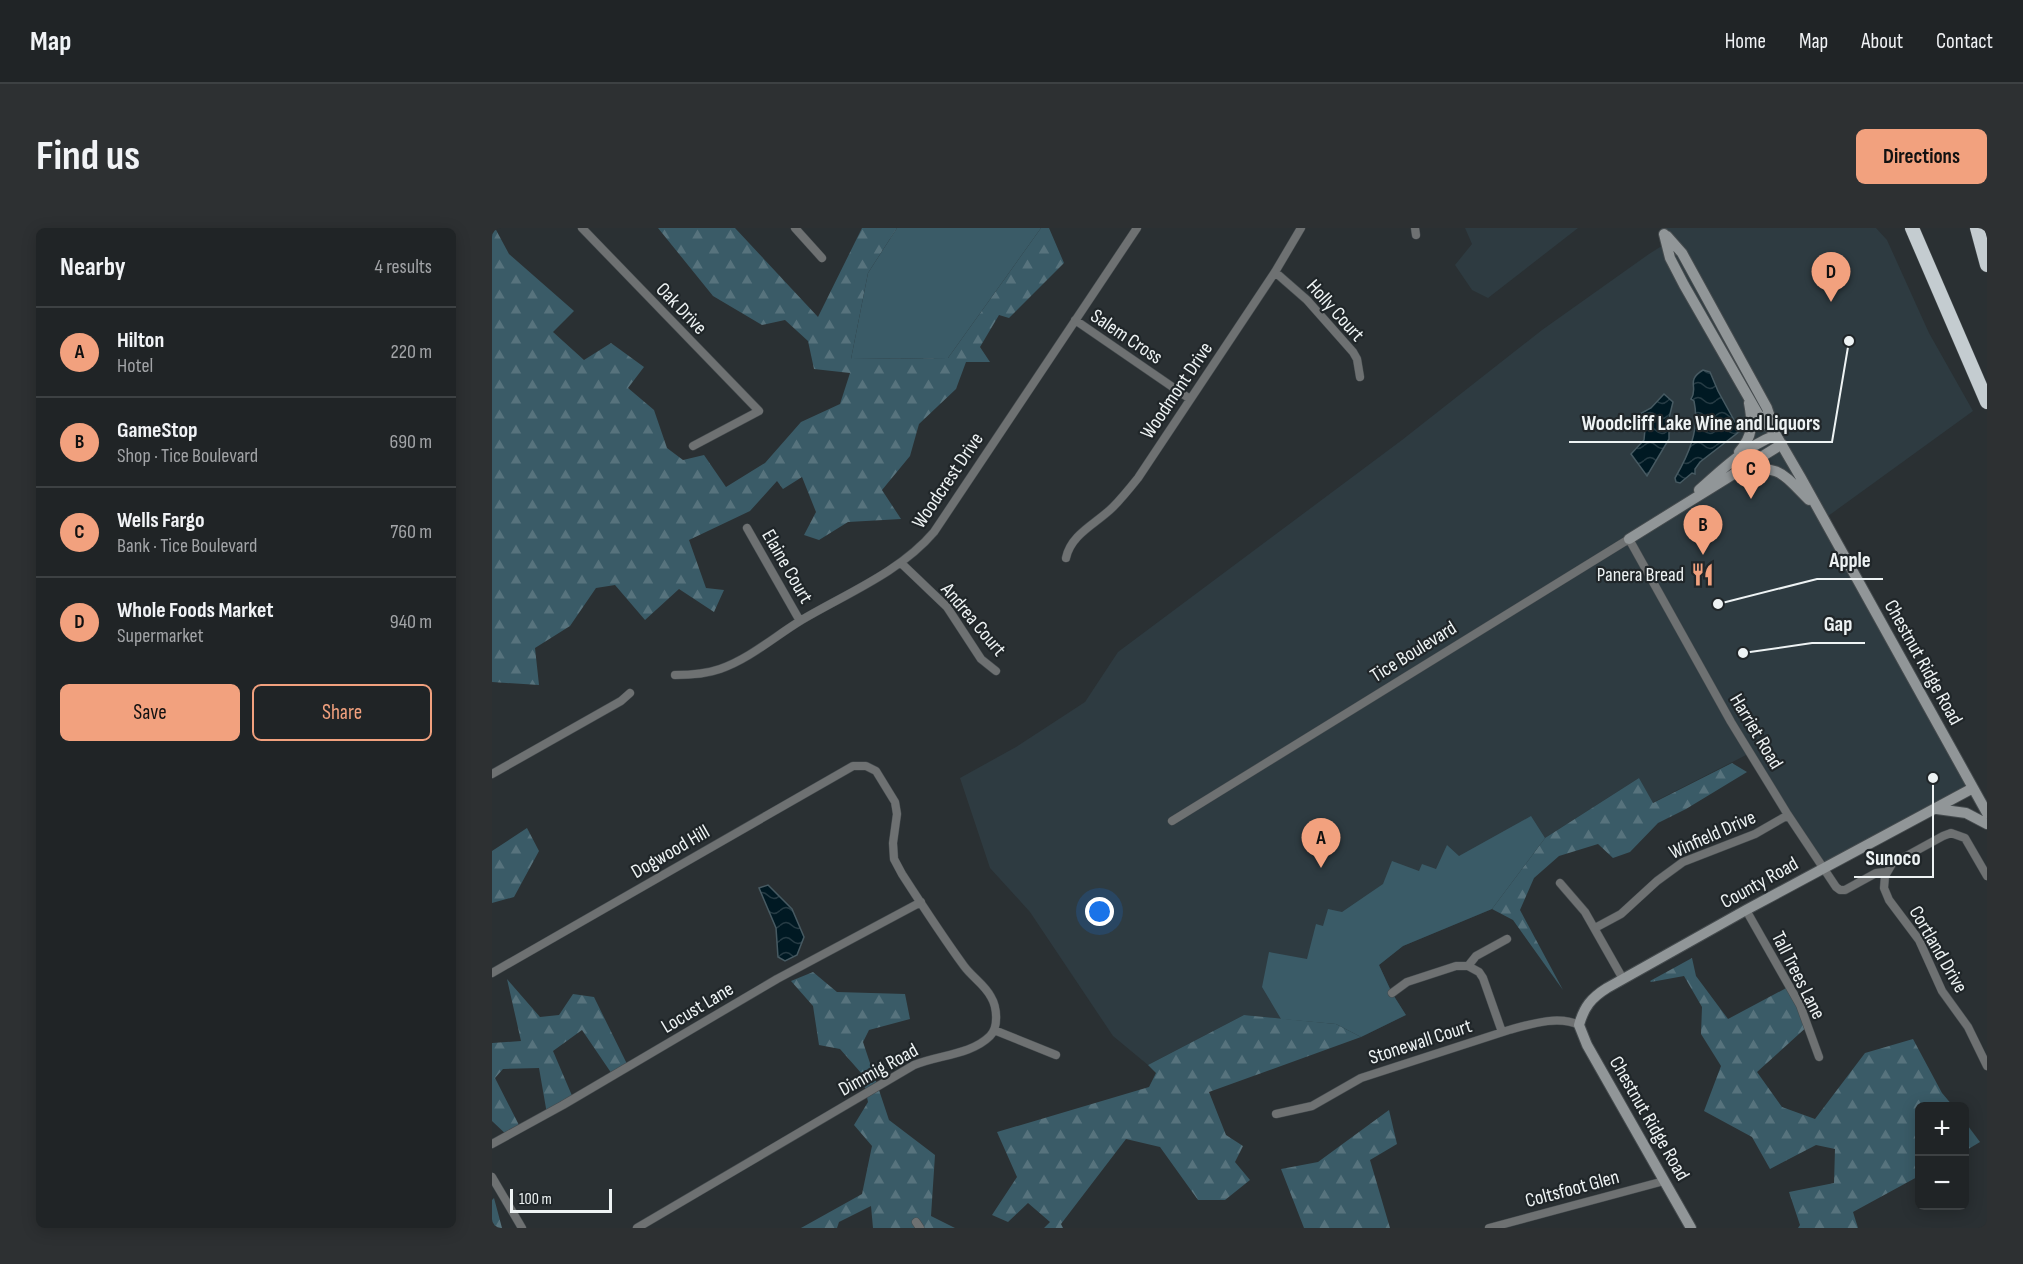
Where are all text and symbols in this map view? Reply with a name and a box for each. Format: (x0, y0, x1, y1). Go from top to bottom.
text: Map (30, 25, 71, 58)
text: Home (1725, 29, 1766, 54)
text: Map (1799, 29, 1828, 54)
text: About (1861, 29, 1903, 54)
text: Contact (1936, 29, 1993, 54)
button: Directions (1856, 129, 1987, 184)
text: Find us (36, 131, 140, 182)
text: Nearby (60, 252, 126, 283)
pin: D (1812, 253, 1850, 302)
text: 4 results (375, 255, 432, 279)
street label: Holly Court (1301, 275, 1369, 347)
street label: Oak Drive (651, 278, 712, 340)
street label: Salem Cross (1086, 304, 1167, 370)
text: Hilton (117, 327, 164, 354)
street label: Woodmont Drive (1136, 338, 1218, 444)
text: A (75, 340, 84, 364)
text: 220 m (391, 340, 432, 364)
text: Hotel (117, 354, 153, 378)
callout: Woodcliff Lake Wine and Liquors (1569, 403, 1832, 442)
text: Woodcliff Lake Wine and Liquors (1582, 411, 1820, 436)
text: GameStop (117, 417, 198, 444)
street label: Woodcrest Drive (907, 428, 989, 533)
text: B (75, 430, 84, 454)
text: 690 m (390, 430, 432, 454)
text: Shop · Tice Boulevard (117, 444, 258, 468)
pin: C (1732, 450, 1770, 499)
pin: B (1684, 506, 1722, 555)
text: Wells Fargo (117, 507, 205, 534)
text: C (74, 520, 85, 544)
text: 760 m (390, 520, 432, 544)
street label: Elaine Court (756, 525, 818, 608)
text: Bank · Tice Boulevard (117, 534, 257, 558)
callout: Apple (1817, 540, 1883, 579)
text: Apple (1828, 548, 1871, 573)
restaurant icon: Panera Bread (1689, 561, 1715, 587)
place label: Panera Bread (1597, 563, 1684, 587)
street label: Andrea Court (935, 577, 1011, 661)
street label: Chestnut Ridge Road (1879, 596, 1967, 729)
text: Whole Foods Market (117, 597, 274, 624)
callout: Gap (1812, 604, 1865, 643)
text: D (74, 610, 85, 634)
text: 940 m (390, 610, 432, 634)
text: Gap (1824, 612, 1852, 637)
street label: Tice Boulevard (1366, 616, 1461, 688)
text: Supermarket (117, 624, 204, 648)
button: Save (60, 684, 240, 741)
button: Share (252, 684, 432, 741)
street label: Harriet Road (1724, 689, 1788, 774)
street label: Winfield Drive (1665, 805, 1759, 865)
pin: A (1302, 818, 1340, 868)
street label: Dogwood Hill (627, 820, 714, 884)
callout: Sunoco (1854, 838, 1933, 877)
text: Sunoco (1865, 846, 1921, 871)
street label: County Road (1716, 852, 1803, 914)
your location (1085, 897, 1114, 926)
street label: Cortland Drive (1904, 902, 1973, 997)
street label: Tall Trees Lane (1766, 928, 1830, 1023)
street label: Locust Lane (657, 977, 738, 1039)
street label: Stonewall Court (1366, 1014, 1475, 1070)
street label: Dimmig Road (834, 1038, 923, 1102)
street label: Chestnut Ridge Road (1604, 1052, 1694, 1185)
map controls (1915, 1102, 1969, 1210)
button: + (1915, 1102, 1969, 1156)
button: − (1915, 1156, 1969, 1210)
street label: Coltsfoot Glen (1523, 1165, 1622, 1213)
scale bar (510, 1186, 612, 1214)
text: 100 m (519, 1190, 552, 1209)

